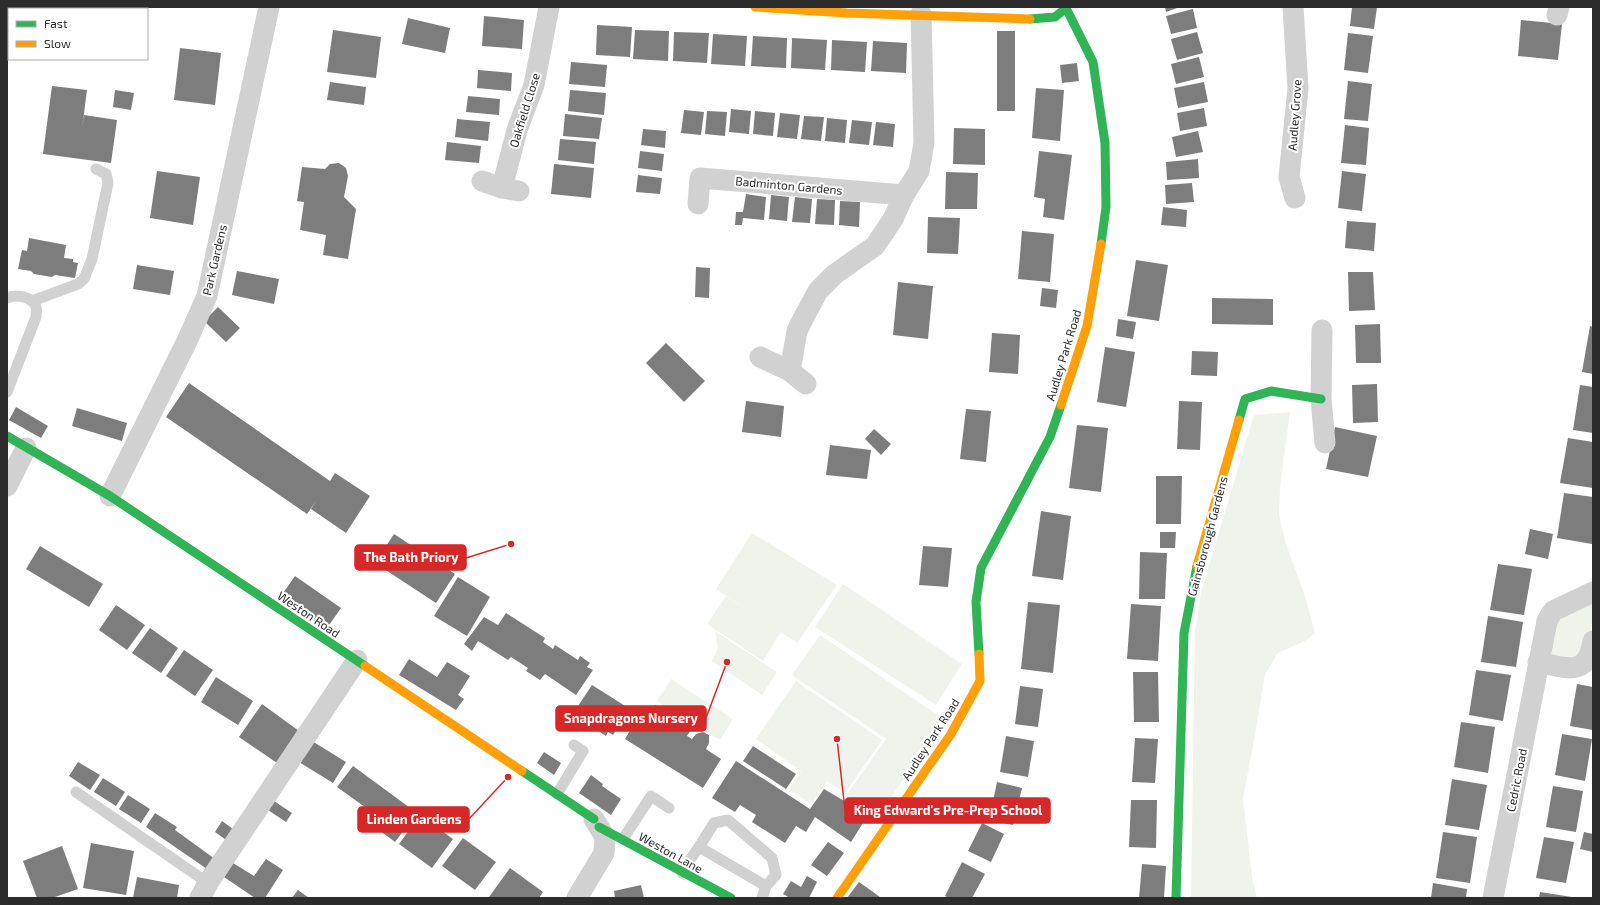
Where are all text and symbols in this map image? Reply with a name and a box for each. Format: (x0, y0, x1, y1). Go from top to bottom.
legend (8, 8, 148, 60)
text: Fast (44, 16, 68, 30)
text: Slow (44, 36, 71, 50)
street label: Oakfield Close (506, 71, 542, 149)
street label: Audley Grove (1285, 79, 1303, 151)
street label: Badminton Gardens (735, 173, 843, 197)
street label: Park Gardens (199, 223, 229, 297)
street label: Audley Park Road (1042, 308, 1084, 402)
street label: Gainsborough Gardens (1184, 474, 1230, 598)
callout: The Bath Priory (355, 545, 466, 570)
text: The Bath Priory (363, 549, 459, 565)
street label: Weston Road (275, 588, 343, 640)
street label: Audley Park Road (898, 695, 962, 783)
callout: Snapdragons Nursery (556, 706, 706, 731)
text: Snapdragons Nursery (564, 710, 699, 726)
street label: Cedric Road (1503, 747, 1529, 813)
callout: King Edward's Pre-Prep School (845, 798, 1050, 823)
text: King Edward's Pre-Prep School (854, 802, 1043, 818)
callout: Linden Gardens (358, 807, 469, 832)
text: Linden Gardens (366, 811, 462, 827)
street label: Weston Lane (637, 829, 705, 875)

